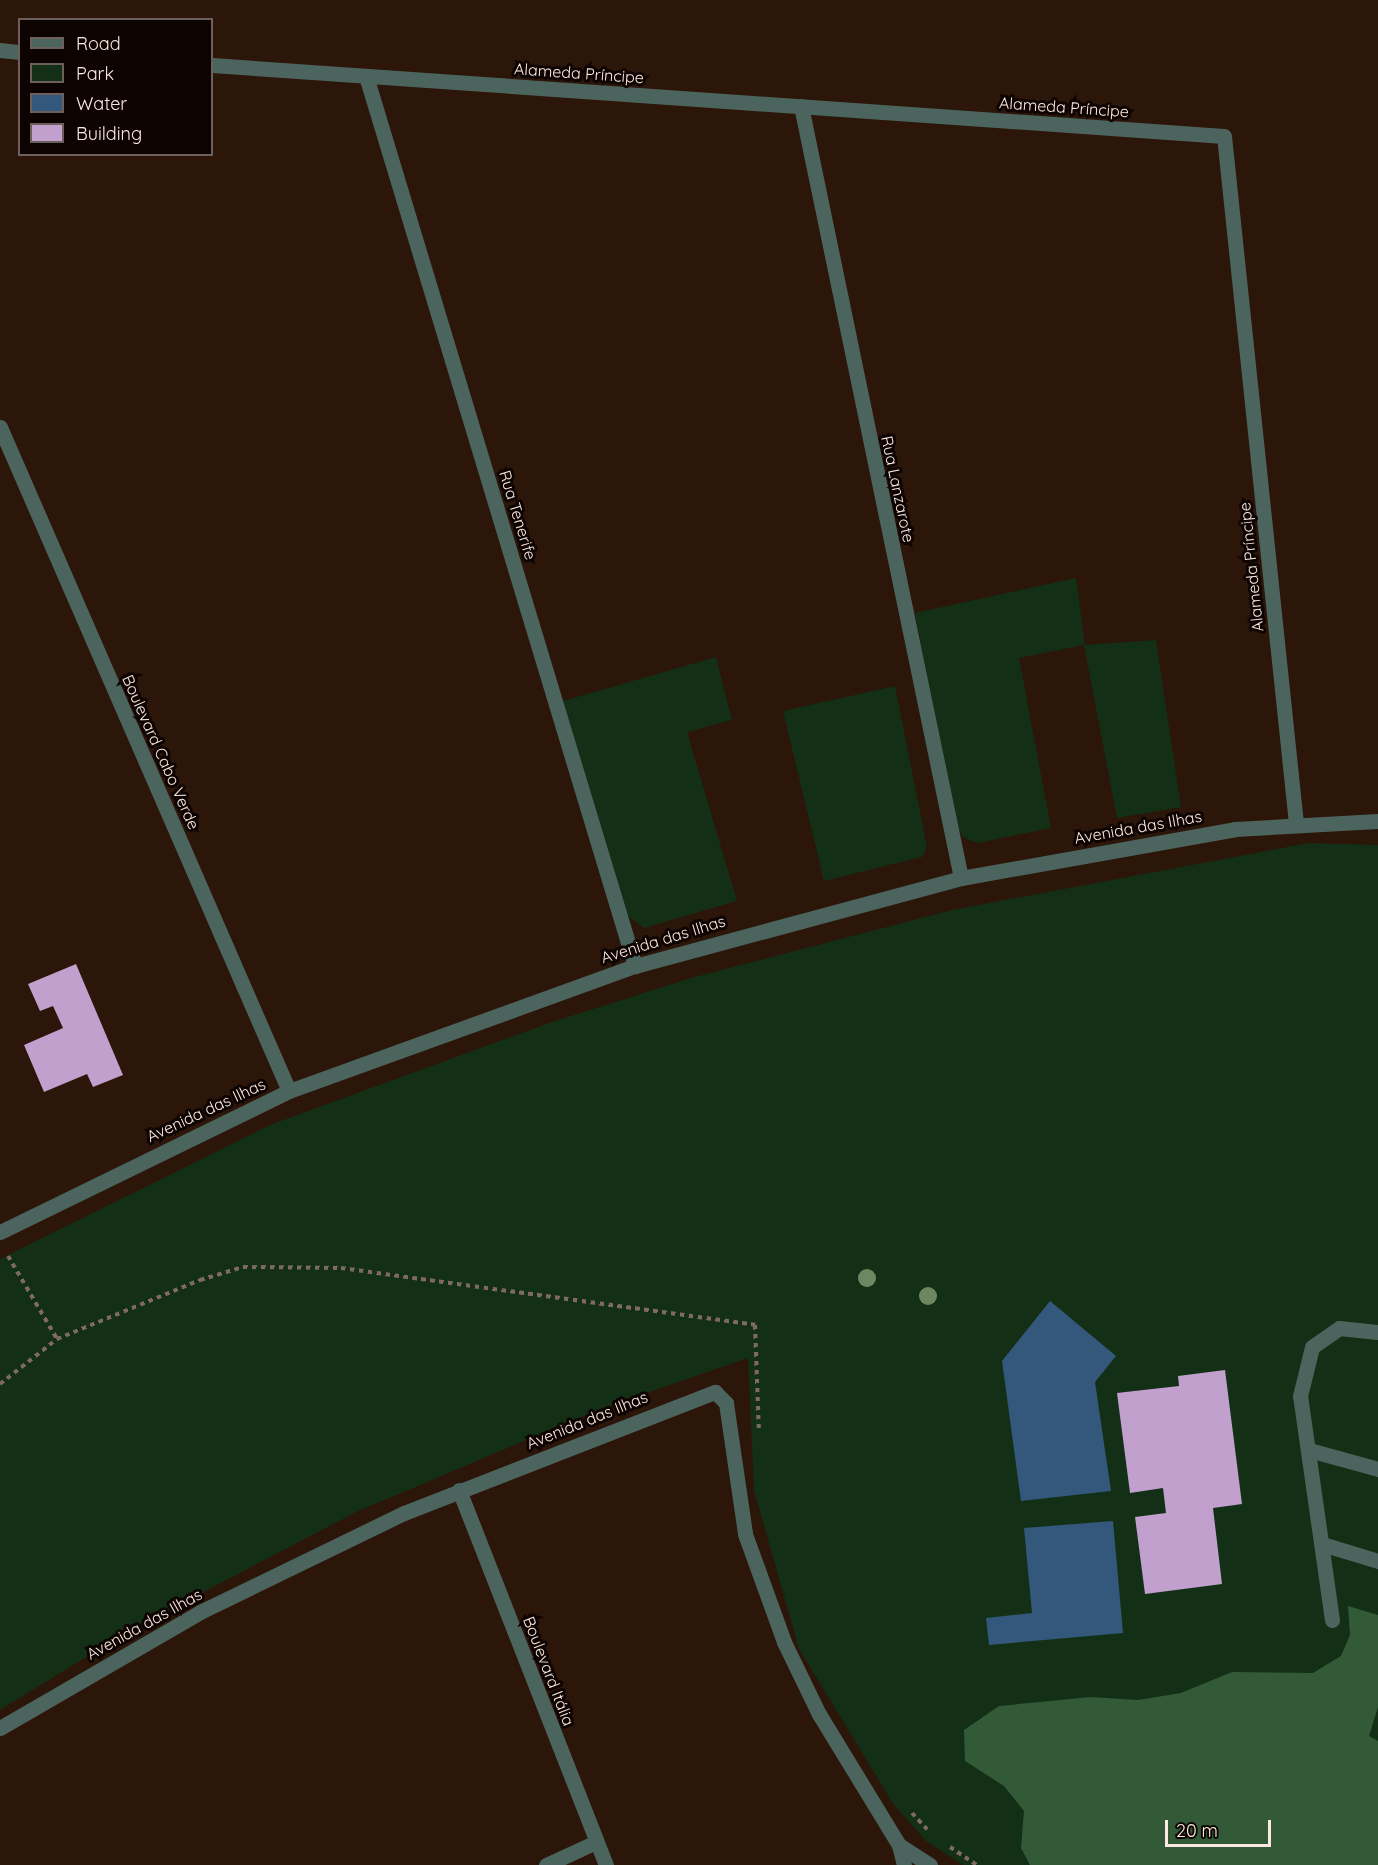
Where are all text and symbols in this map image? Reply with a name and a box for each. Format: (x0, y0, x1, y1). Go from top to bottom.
legend (18, 18, 213, 156)
text: Road (76, 32, 121, 55)
street label: Alameda Príncipe (514, 59, 644, 87)
text: Park (76, 62, 114, 85)
text: Water (76, 92, 127, 115)
street label: Alameda Príncipe (999, 93, 1129, 121)
text: Building (76, 122, 142, 145)
street label: Rua Lanzarote (877, 434, 919, 544)
street label: Rua Tenerife (495, 468, 541, 562)
street label: Alameda Príncipe (1235, 501, 1267, 633)
street label: Boulevard Cabo Verde (118, 672, 204, 832)
street label: Avenida das Ilhas (1073, 806, 1203, 848)
street label: Avenida das Ilhas (599, 911, 727, 967)
street label: Avenida das Ilhas (143, 1074, 269, 1146)
street label: Avenida das Ilhas (524, 1387, 650, 1453)
street label: Avenida das Ilhas (83, 1584, 205, 1664)
street label: Boulevard Itália (519, 1614, 579, 1728)
scale bar (1168, 1808, 1274, 1846)
text: 20 m (1176, 1819, 1218, 1842)

